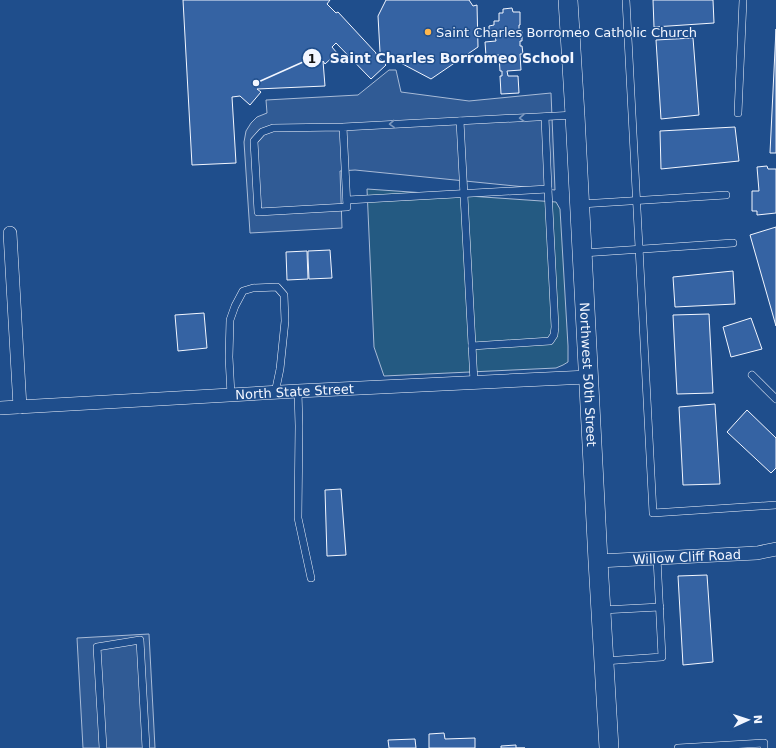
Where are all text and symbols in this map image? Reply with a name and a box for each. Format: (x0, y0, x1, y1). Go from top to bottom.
place label: Saint Charles Borromeo Catholic Church (436, 25, 697, 40)
marker: Saint Charles Borromeo Catholic Church (423, 27, 433, 37)
callout: Saint Charles Borromeo School (302, 45, 582, 71)
text: Saint Charles Borromeo School (330, 50, 574, 66)
text: 1 (308, 52, 316, 66)
one-way arrow (519, 113, 525, 122)
one-way arrow (389, 120, 395, 129)
street label: Northwest 50th Street (577, 302, 600, 447)
street label: North State Street (235, 381, 354, 402)
street label: Willow Cliff Road (632, 546, 741, 567)
north arrow (728, 700, 768, 740)
text: N (751, 715, 764, 724)

